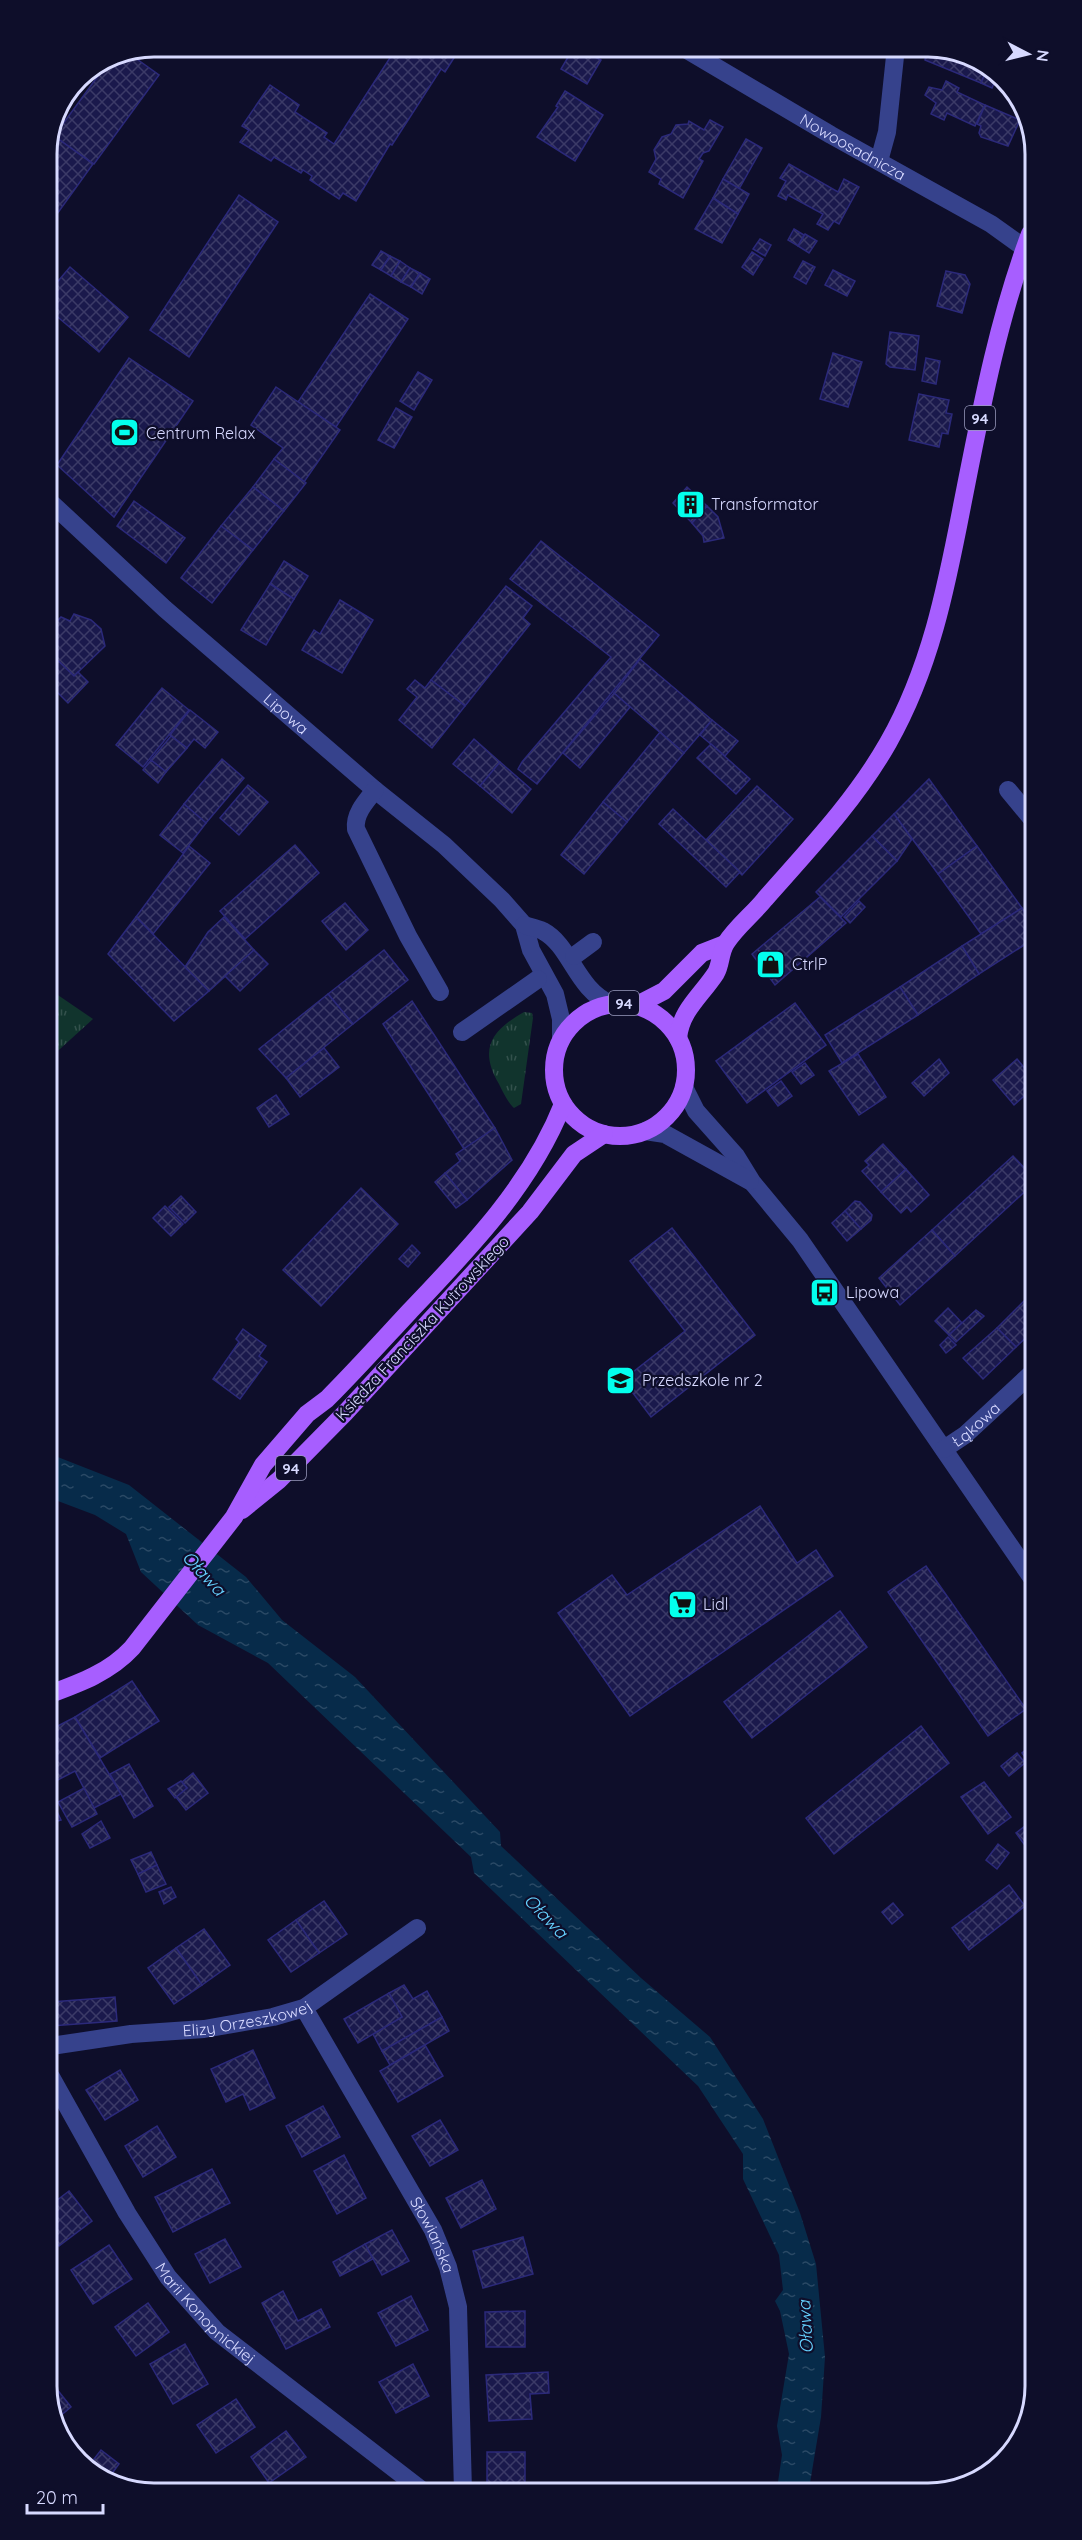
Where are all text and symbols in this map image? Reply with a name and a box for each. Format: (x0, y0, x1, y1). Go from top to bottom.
north arrow (998, 24, 1058, 84)
text: N (1032, 49, 1054, 63)
street label: Nowoosadnicza (797, 109, 909, 185)
road number: 94 (965, 406, 995, 430)
sports icon: Centrum Relax (109, 417, 141, 449)
place label: Centrum Relax (146, 423, 255, 443)
building icon: Transformator (674, 488, 706, 520)
place label: Transformator (711, 494, 819, 514)
street label: Lipowa (260, 689, 313, 738)
shop icon: CtrlP (755, 948, 787, 980)
place label: CtrlP (792, 954, 827, 974)
road number: 94 (609, 991, 639, 1015)
street label: Księdza Franciszka Kutrowskiego (331, 1231, 513, 1425)
bus stop icon: Lipowa (809, 1276, 841, 1308)
place label: Lipowa (846, 1282, 899, 1302)
school or university icon: Przedszkole nr 2 (605, 1364, 637, 1396)
place label: Przedszkole nr 2 (642, 1370, 763, 1390)
street label: Łąkowa (947, 1398, 1004, 1451)
road number: 94 (276, 1456, 306, 1480)
water label: Oława (177, 1546, 231, 1601)
supermarket icon: Lidl (666, 1588, 698, 1620)
place label: Lidl (703, 1594, 728, 1614)
water label: Oława (519, 1889, 574, 1944)
street label: Elizy Orzeszkowej (182, 1996, 316, 2040)
street label: Słowiańska (406, 2193, 459, 2275)
street label: Marii Konopnickiej (151, 2259, 260, 2368)
water label: Oława (792, 2299, 818, 2354)
scale bar (27, 2477, 104, 2515)
text: 20 m (36, 2486, 78, 2509)

